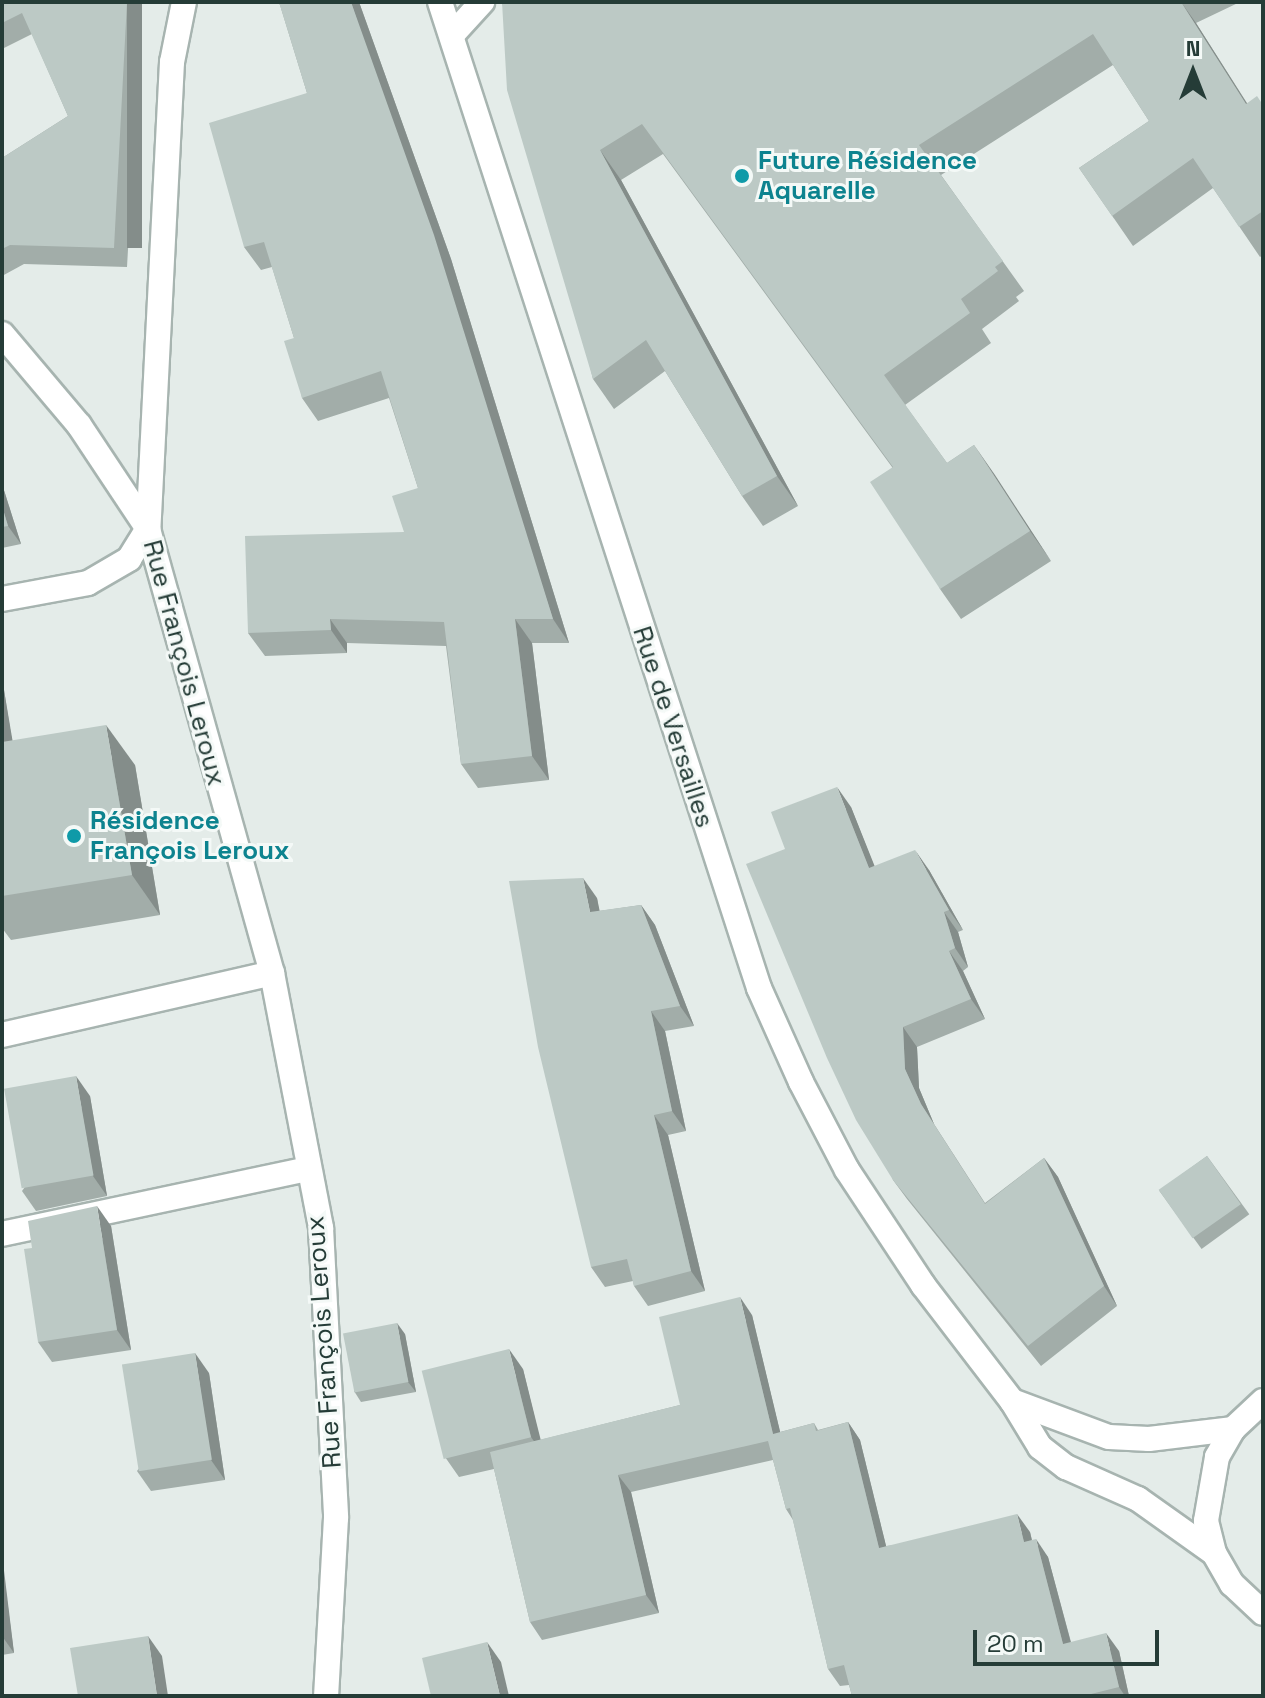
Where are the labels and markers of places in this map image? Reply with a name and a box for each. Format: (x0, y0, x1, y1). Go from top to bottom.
place label: Future Résidence Aquarelle (758, 145, 977, 206)
marker: Future Résidence Aquarelle (733, 167, 751, 185)
place label: Résidence François Leroux (90, 805, 289, 866)
marker: Résidence François Leroux (65, 827, 83, 845)

